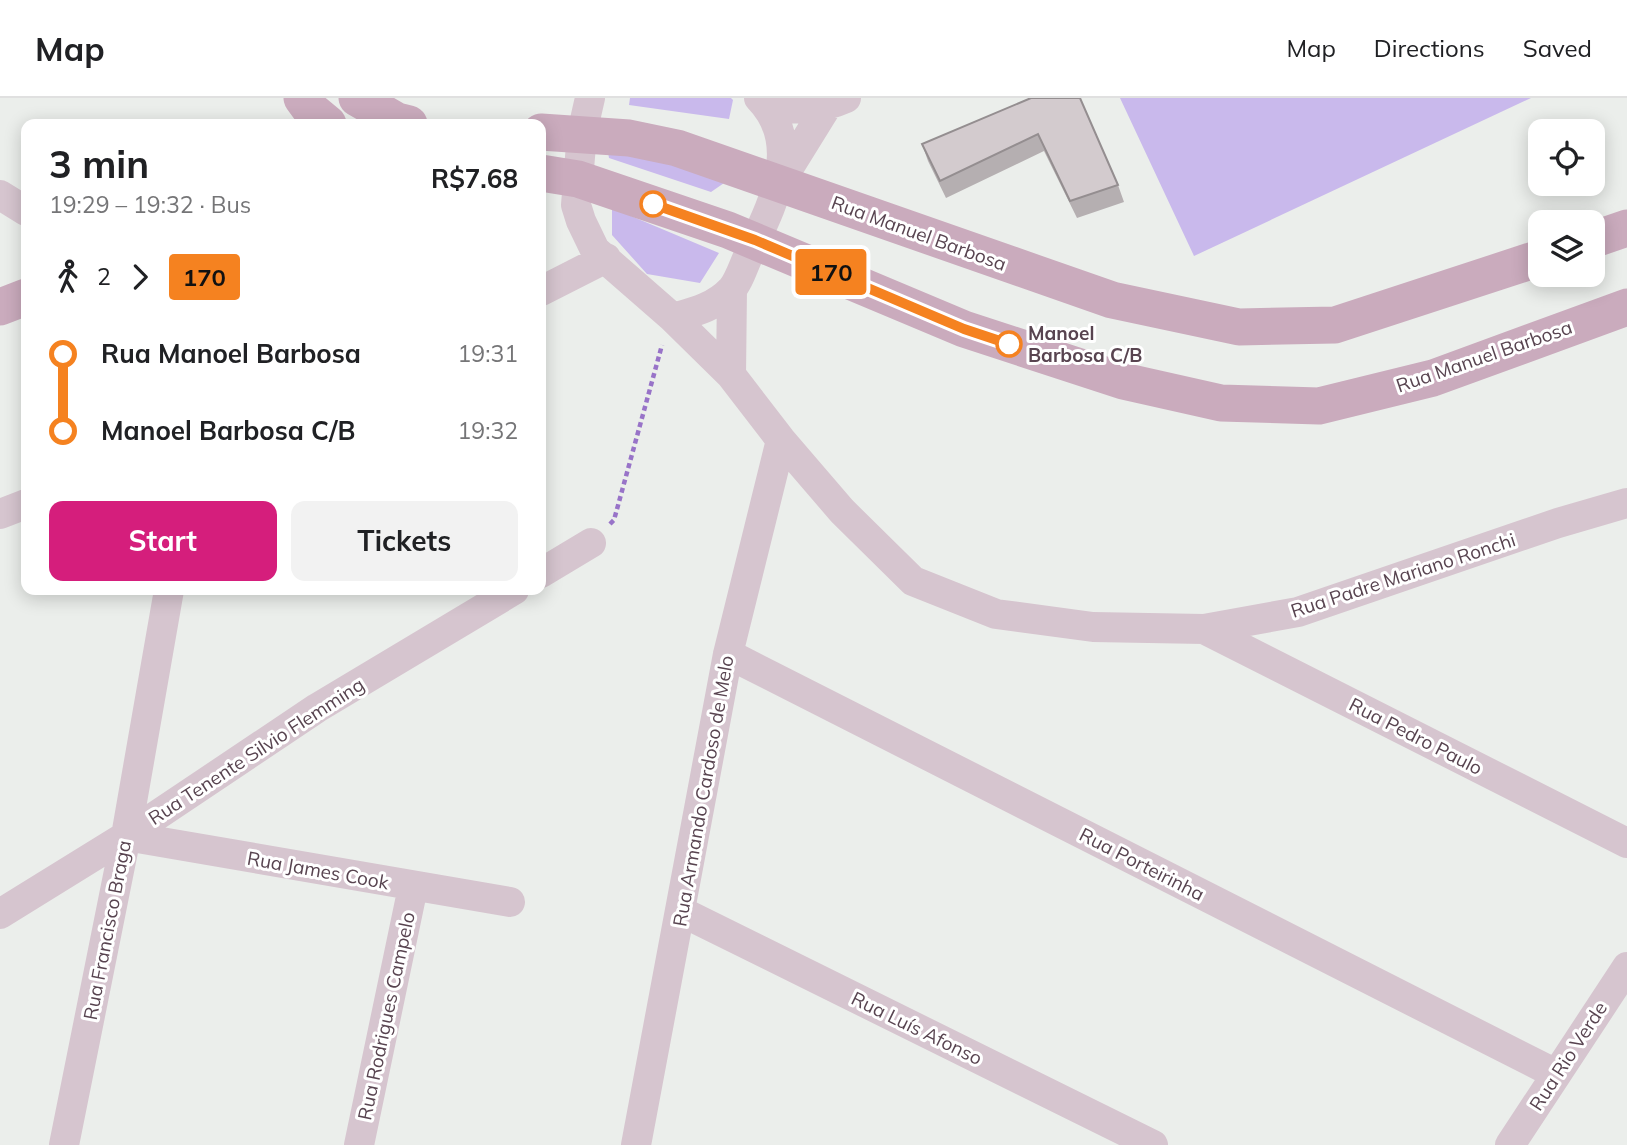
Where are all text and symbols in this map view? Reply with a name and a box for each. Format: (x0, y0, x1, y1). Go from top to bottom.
text: Map (35, 28, 105, 69)
text: Map (1286, 33, 1336, 63)
text: Directions (1374, 33, 1485, 63)
text: Saved (1523, 33, 1592, 63)
map controls (1528, 119, 1605, 287)
button: locate (1528, 119, 1605, 196)
text: 3 min (49, 140, 149, 188)
text: R$7.68 (431, 162, 518, 195)
text: 19:29 – 19:32 · Bus (49, 190, 251, 219)
street label: Rua Manuel Barbosa (828, 190, 1010, 276)
unlabelled marker (640, 191, 666, 217)
button: layers (1528, 210, 1605, 287)
line badge: 170 (791, 249, 871, 295)
text: 170 (809, 257, 853, 287)
icon: walk (49, 258, 87, 296)
icon: forward (121, 258, 159, 296)
text: 2 (97, 262, 111, 291)
text: 170 (183, 262, 226, 292)
street label: Rua Manuel Barbosa (1393, 315, 1575, 397)
place label: Manoel Barbosa C/B (1028, 321, 1142, 367)
marker: Manoel Barbosa C/B (996, 331, 1022, 357)
text: Rua Manoel Barbosa (101, 337, 361, 370)
text: 19:31 (458, 339, 518, 368)
text: Manoel Barbosa C/B (101, 414, 355, 447)
text: 19:32 (458, 416, 518, 445)
button: Start (49, 501, 277, 581)
button: Tickets (291, 501, 518, 581)
street label: Rua Padre Mariano Ronchi (1288, 527, 1518, 623)
street label: Rua Armando Cardoso de Melo (667, 654, 739, 928)
street label: Rua Tenente Silvio Flemming (144, 672, 368, 830)
street label: Rua Pedro Paulo (1345, 692, 1487, 780)
street label: Rua Porteirinha (1075, 822, 1209, 906)
street label: Rua Francisco Braga (78, 838, 136, 1022)
street label: Rua James Cook (245, 846, 391, 894)
street label: Rua Rodrigues Campelo (352, 910, 420, 1122)
street label: Rua Luís Afonso (848, 986, 986, 1070)
street label: Rua Rio Verde (1524, 997, 1612, 1115)

